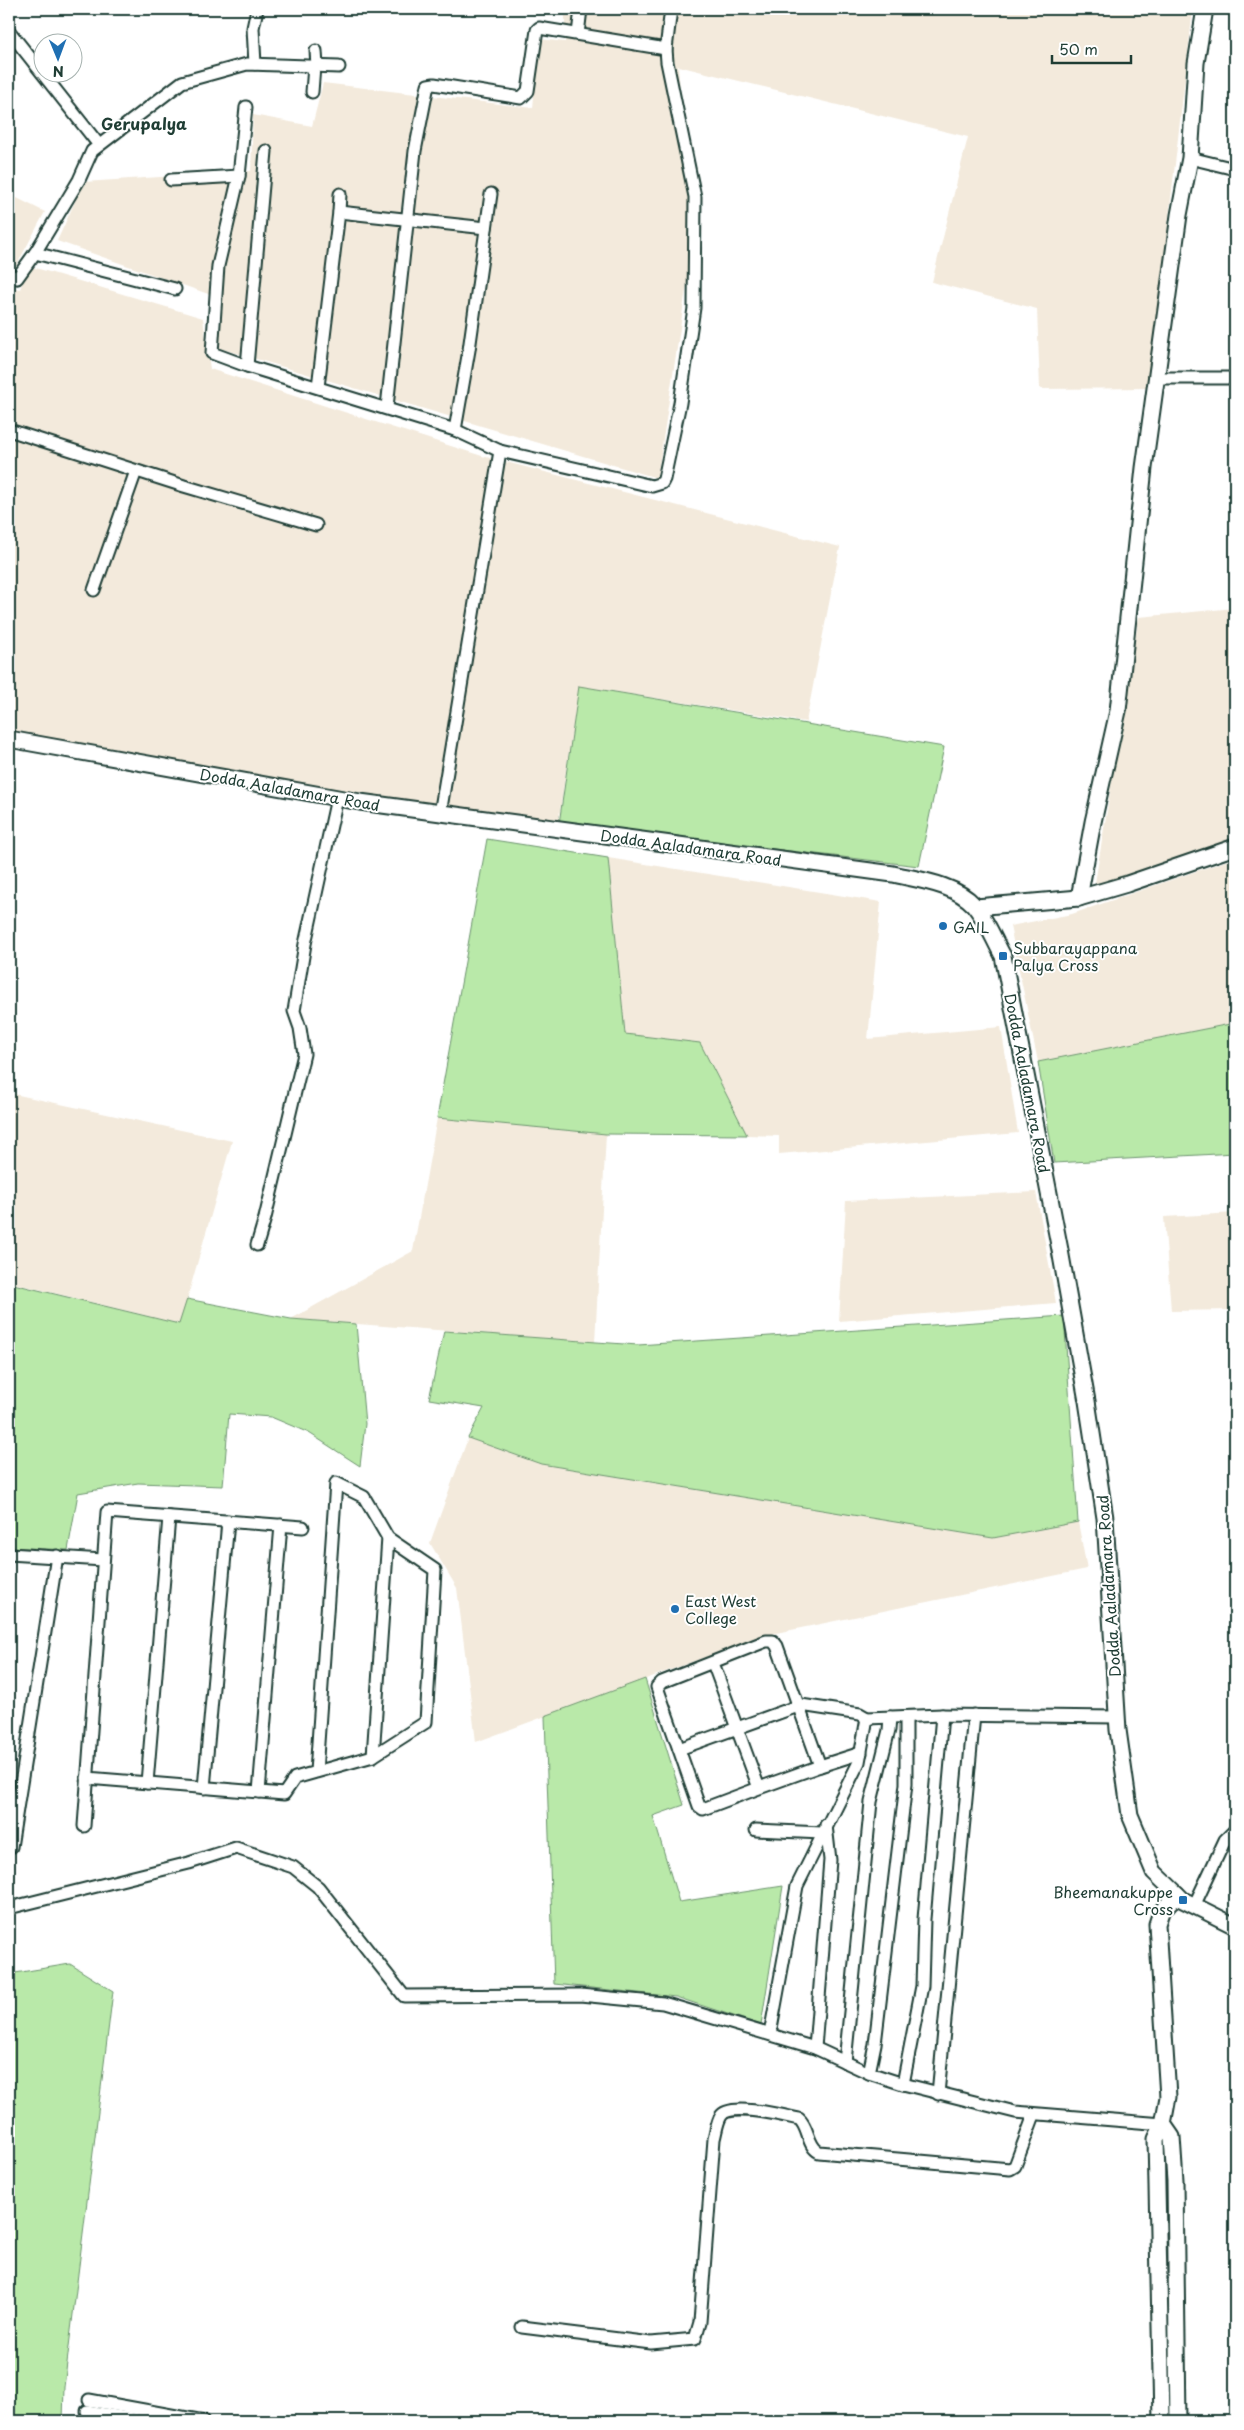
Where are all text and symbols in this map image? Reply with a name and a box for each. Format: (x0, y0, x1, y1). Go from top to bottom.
north arrow (32, 32, 82, 82)
scale bar (1052, 32, 1130, 64)
text: 50 m (1059, 37, 1098, 60)
text: N (53, 61, 64, 82)
district label: Gerupalya (101, 111, 187, 135)
street label: Dodda Aaladamara Road (198, 762, 382, 816)
street label: Dodda Aaladamara Road (599, 823, 783, 871)
place label: GAIL (953, 915, 989, 938)
marker: GAIL (937, 920, 949, 932)
place label: Subbarayappana Palya Cross (1013, 936, 1138, 976)
marker: Subbarayappana Palya Cross (997, 950, 1009, 962)
street label: Dodda Aaladamara Road (999, 991, 1057, 1175)
street label: Dodda Aaladamara Road (1090, 1494, 1126, 1678)
place label: East West College (685, 1589, 756, 1629)
marker: East West College (669, 1603, 681, 1615)
place label: Bheemanakuppe Cross (1053, 1880, 1173, 1920)
marker: Bheemanakuppe Cross (1177, 1894, 1189, 1906)

